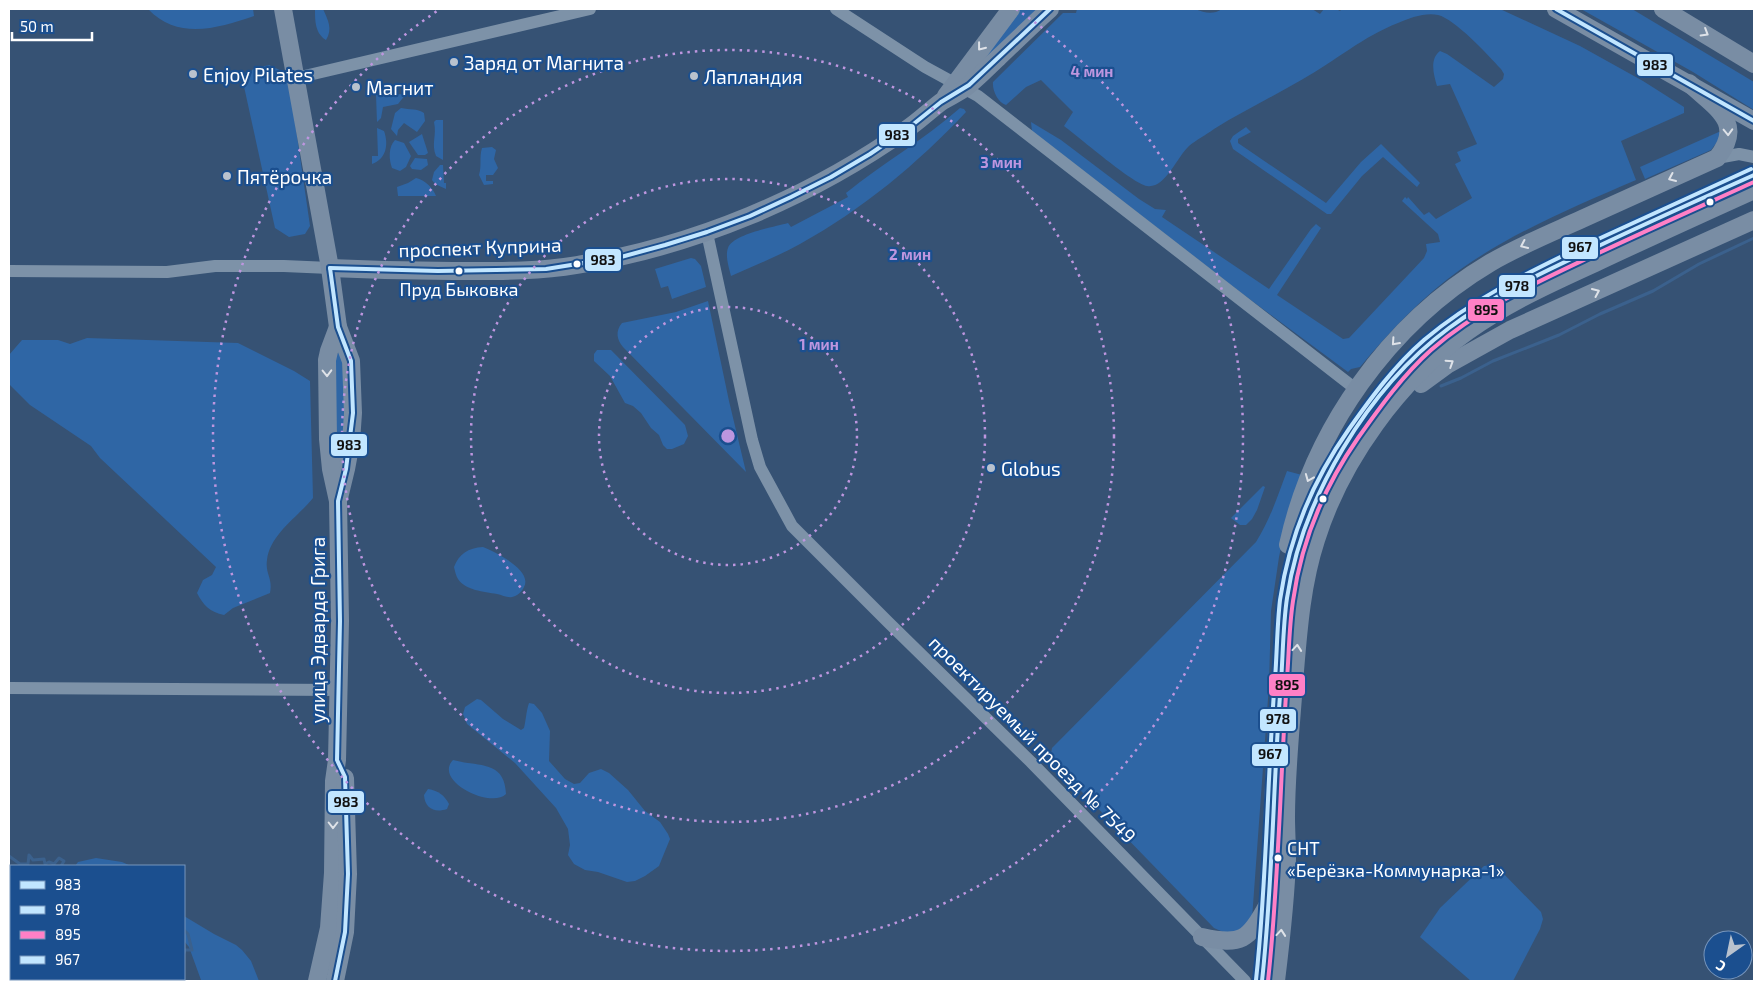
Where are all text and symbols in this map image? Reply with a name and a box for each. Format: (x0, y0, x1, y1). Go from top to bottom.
scale bar (12, 10, 92, 42)
text: 50 m (20, 17, 54, 35)
one-way arrow (1699, 27, 1708, 37)
one-way arrow (978, 41, 986, 50)
place label: Заряд от Магнита (464, 51, 624, 74)
line badge: 983 (1636, 53, 1674, 77)
marker: Заряд от Магнита (448, 56, 460, 68)
text: 983 (1643, 56, 1668, 73)
text: 4 мин (1071, 62, 1113, 80)
place label: Enjoy Pilates (203, 63, 313, 86)
place label: Лапландия (704, 65, 803, 88)
marker: Enjoy Pilates (187, 68, 199, 80)
marker: Лапландия (688, 70, 700, 82)
place label: Магнит (366, 76, 433, 99)
marker: Магнит (350, 81, 362, 93)
line badge: 983 (878, 123, 916, 147)
text: 983 (885, 126, 910, 143)
one-way arrow (1723, 128, 1733, 136)
text: 3 мин (980, 153, 1022, 171)
place label: Пятёрочка (237, 165, 332, 188)
marker: Пятёрочка (221, 170, 233, 182)
one-way arrow (1668, 172, 1677, 183)
unlabelled marker (1705, 197, 1715, 207)
street label: проспект Куприна (398, 233, 562, 262)
line badge: 967 (1561, 236, 1599, 260)
text: 967 (1568, 238, 1593, 255)
one-way arrow (1520, 239, 1529, 249)
text: 2 мин (889, 245, 931, 263)
line badge: 983 (584, 248, 622, 272)
text: 983 (591, 251, 616, 268)
unlabelled marker (572, 259, 582, 269)
marker: Пруд Быковка (454, 266, 464, 276)
line badge: 978 (1498, 274, 1536, 298)
text: 978 (1505, 277, 1529, 294)
place label: Пруд Быковка (399, 278, 519, 300)
one-way arrow (1591, 288, 1600, 298)
line badge: 895 (1467, 298, 1505, 322)
text: 895 (1474, 301, 1499, 318)
text: 1 мин (799, 335, 839, 353)
one-way arrow (1392, 336, 1401, 345)
one-way arrow (1444, 360, 1454, 369)
one-way arrow (322, 370, 332, 378)
centre of rings (719, 427, 737, 445)
line badge: 983 (330, 433, 368, 457)
text: 983 (337, 436, 362, 453)
place label: Globus (1001, 457, 1061, 480)
marker: Globus (985, 462, 997, 474)
one-way arrow (1305, 473, 1315, 482)
unlabelled marker (1318, 494, 1328, 504)
street label: улица Эдварда Грига (306, 537, 330, 723)
street label: проектируемый проезд № 7549 (924, 631, 1141, 848)
one-way arrow (1291, 644, 1302, 652)
line badge: 895 (1268, 673, 1306, 697)
text: 895 (1275, 676, 1300, 693)
line badge: 978 (1259, 708, 1297, 732)
text: 978 (1266, 710, 1290, 727)
line badge: 967 (1251, 743, 1289, 767)
text: 967 (1258, 745, 1283, 762)
line badge: 983 (327, 790, 365, 814)
text: 983 (334, 793, 359, 810)
one-way arrow (328, 822, 338, 830)
place label: СНТ «Берёзка-Коммунарка-1» (1287, 837, 1504, 881)
marker: СНТ «Берёзка-Коммунарка-1» (1273, 853, 1283, 863)
legend (10, 865, 185, 980)
text: 983 (55, 875, 81, 893)
text: 978 (55, 900, 80, 918)
text: 895 (55, 925, 81, 943)
one-way arrow (1276, 929, 1287, 937)
north arrow (1703, 930, 1753, 980)
text: 967 (55, 950, 80, 968)
text: С (1713, 957, 1729, 976)

